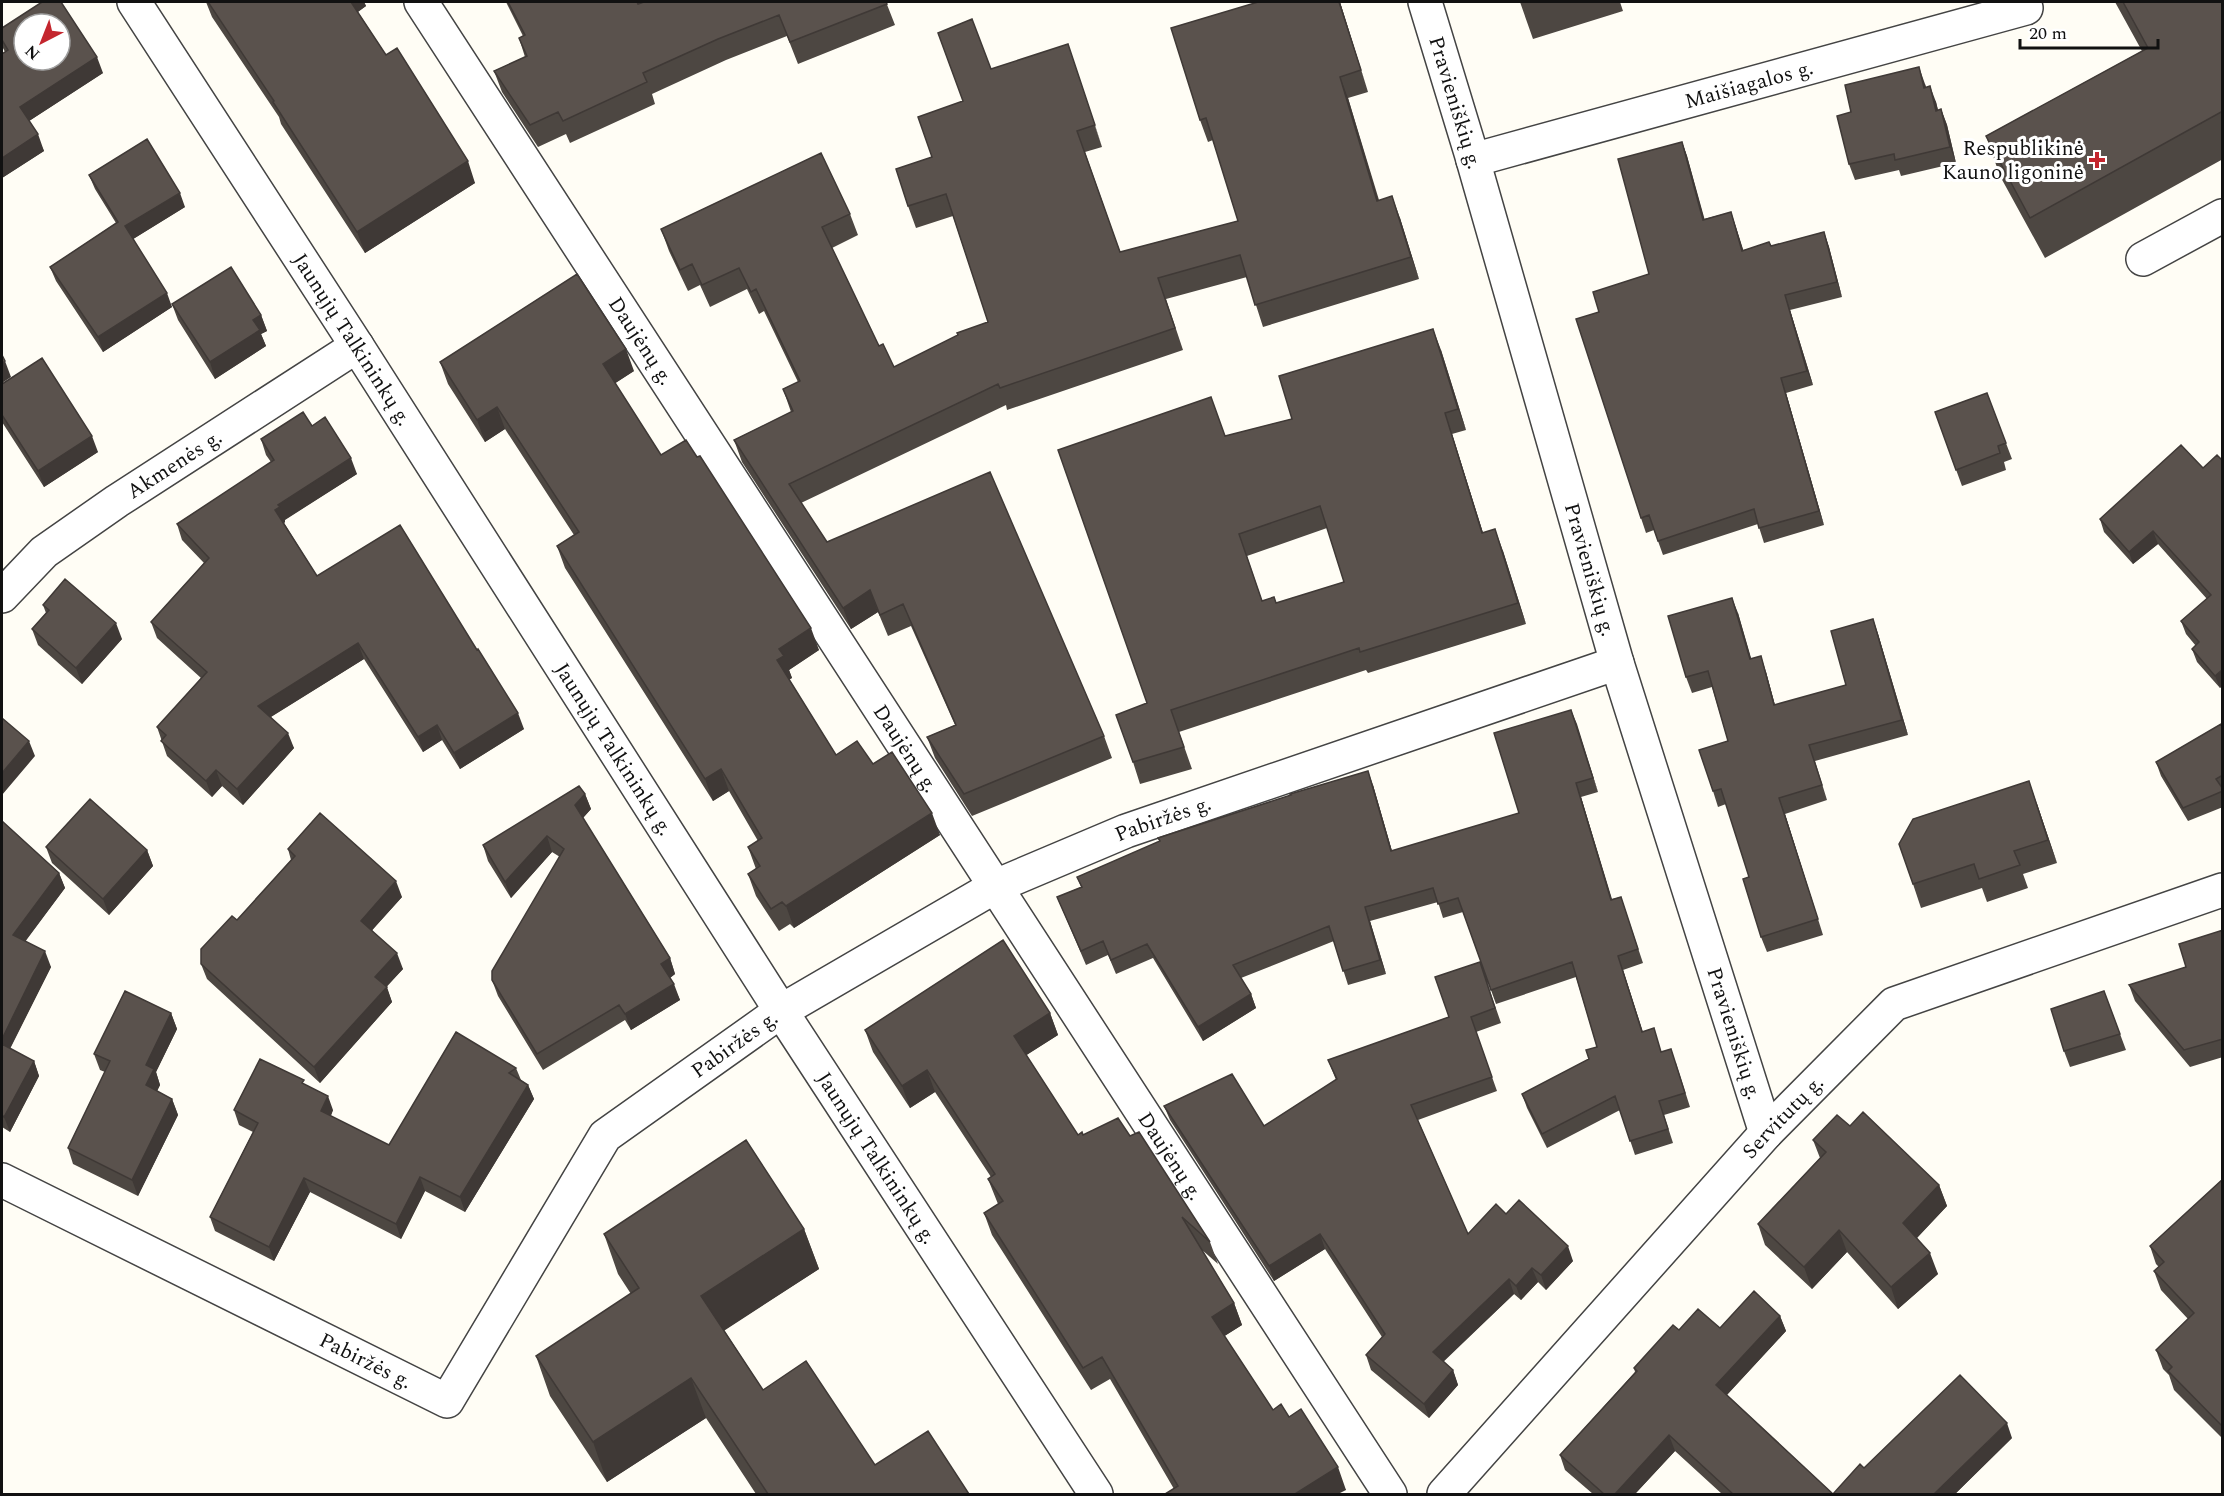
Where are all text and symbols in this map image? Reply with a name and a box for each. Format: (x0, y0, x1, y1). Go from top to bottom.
north arrow (12, 12, 72, 72)
scale bar (2020, 12, 2158, 50)
text: 20 m (2029, 20, 2067, 47)
street label: Pravieniškių g. (1419, 32, 1490, 173)
text: N (20, 39, 46, 66)
street label: Maišiagalos g. (1681, 52, 1817, 118)
place label: Respublikinė Kauno ligoninė (1942, 133, 2084, 189)
marker: Respublikinė Kauno ligoninė (2088, 151, 2106, 169)
street label: Jaunųjų Talkininkų g. (284, 247, 419, 433)
street label: Daujėnų g. (599, 291, 681, 392)
street label: Akmenės g. (121, 422, 229, 508)
street label: Pravieniškių g. (1555, 499, 1624, 640)
street label: Jaunųjų Talkininkų g. (546, 657, 680, 843)
street label: Daujėnų g. (864, 698, 946, 800)
street label: Pabiržės g. (1110, 788, 1216, 851)
street label: Pravieniškių g. (1697, 963, 1770, 1104)
street label: Pabiržės g. (685, 1003, 785, 1087)
street label: Jaunųjų Talkininkų g. (808, 1066, 944, 1251)
street label: Servitutų g. (1735, 1068, 1832, 1167)
street label: Daujėnų g. (1129, 1106, 1210, 1207)
street label: Pabiržės g. (313, 1325, 417, 1398)

